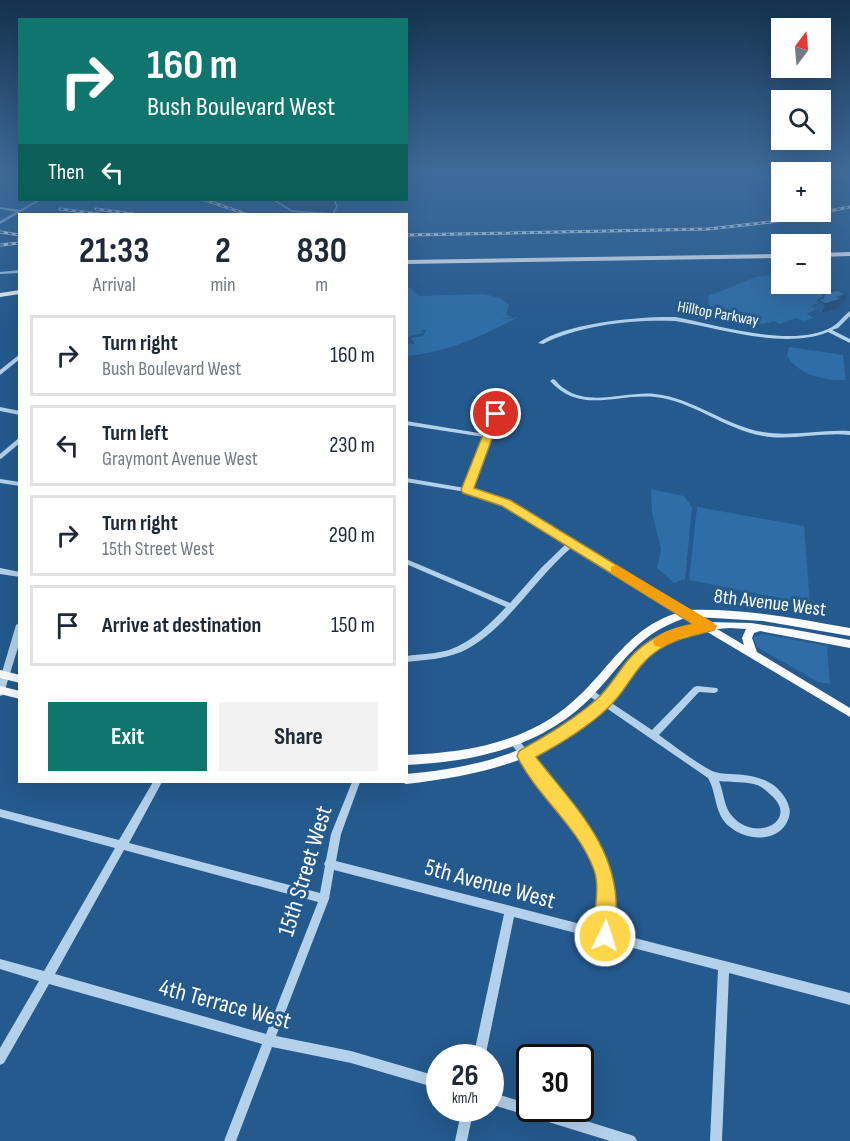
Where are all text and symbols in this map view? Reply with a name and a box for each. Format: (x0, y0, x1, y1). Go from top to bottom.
north arrow (771, 18, 831, 78)
map controls (771, 18, 831, 294)
text: 160 m (147, 40, 238, 91)
icon: right (48, 42, 126, 120)
button: search (771, 90, 831, 150)
text: Bush Boulevard West (147, 91, 335, 123)
icon: left (96, 156, 129, 189)
text: Then (48, 159, 84, 186)
button: + (771, 162, 831, 222)
text: 21:33 (79, 230, 149, 273)
text: 2 (215, 230, 231, 273)
text: 830 (297, 230, 347, 273)
button: − (771, 234, 831, 294)
text: Arrival (93, 273, 136, 297)
text: min (210, 273, 236, 297)
text: m (315, 273, 328, 297)
street label: Hilltop Parkway (676, 298, 760, 330)
text: Turn right (102, 330, 178, 357)
icon: right (51, 339, 84, 372)
text: 160 m (330, 342, 375, 369)
text: Bush Boulevard West (102, 357, 241, 381)
pin (470, 388, 521, 439)
icon: arrive (479, 397, 512, 430)
text: Turn left (102, 420, 168, 447)
icon: left (51, 429, 84, 462)
text: 230 m (329, 432, 375, 459)
text: Graymont Avenue West (102, 447, 258, 471)
text: Turn right (102, 510, 178, 537)
icon: right (51, 519, 84, 552)
text: 290 m (329, 522, 375, 549)
text: 15th Street West (102, 537, 214, 561)
street label: 8th Avenue West (713, 584, 827, 622)
icon: arrive (51, 609, 84, 642)
text: Arrive at destination (102, 612, 261, 639)
text: 150 m (331, 612, 375, 639)
button: Exit (48, 702, 207, 771)
button: Share (219, 702, 378, 771)
street label: 15th Street West (271, 802, 339, 940)
street label: 5th Avenue West (421, 853, 559, 915)
position arrow (573, 904, 637, 968)
street label: 4th Terrace West (156, 972, 294, 1036)
speed limit sign: 30 (516, 1044, 594, 1122)
text: 26 (451, 1058, 479, 1094)
text: km/h (452, 1089, 478, 1108)

